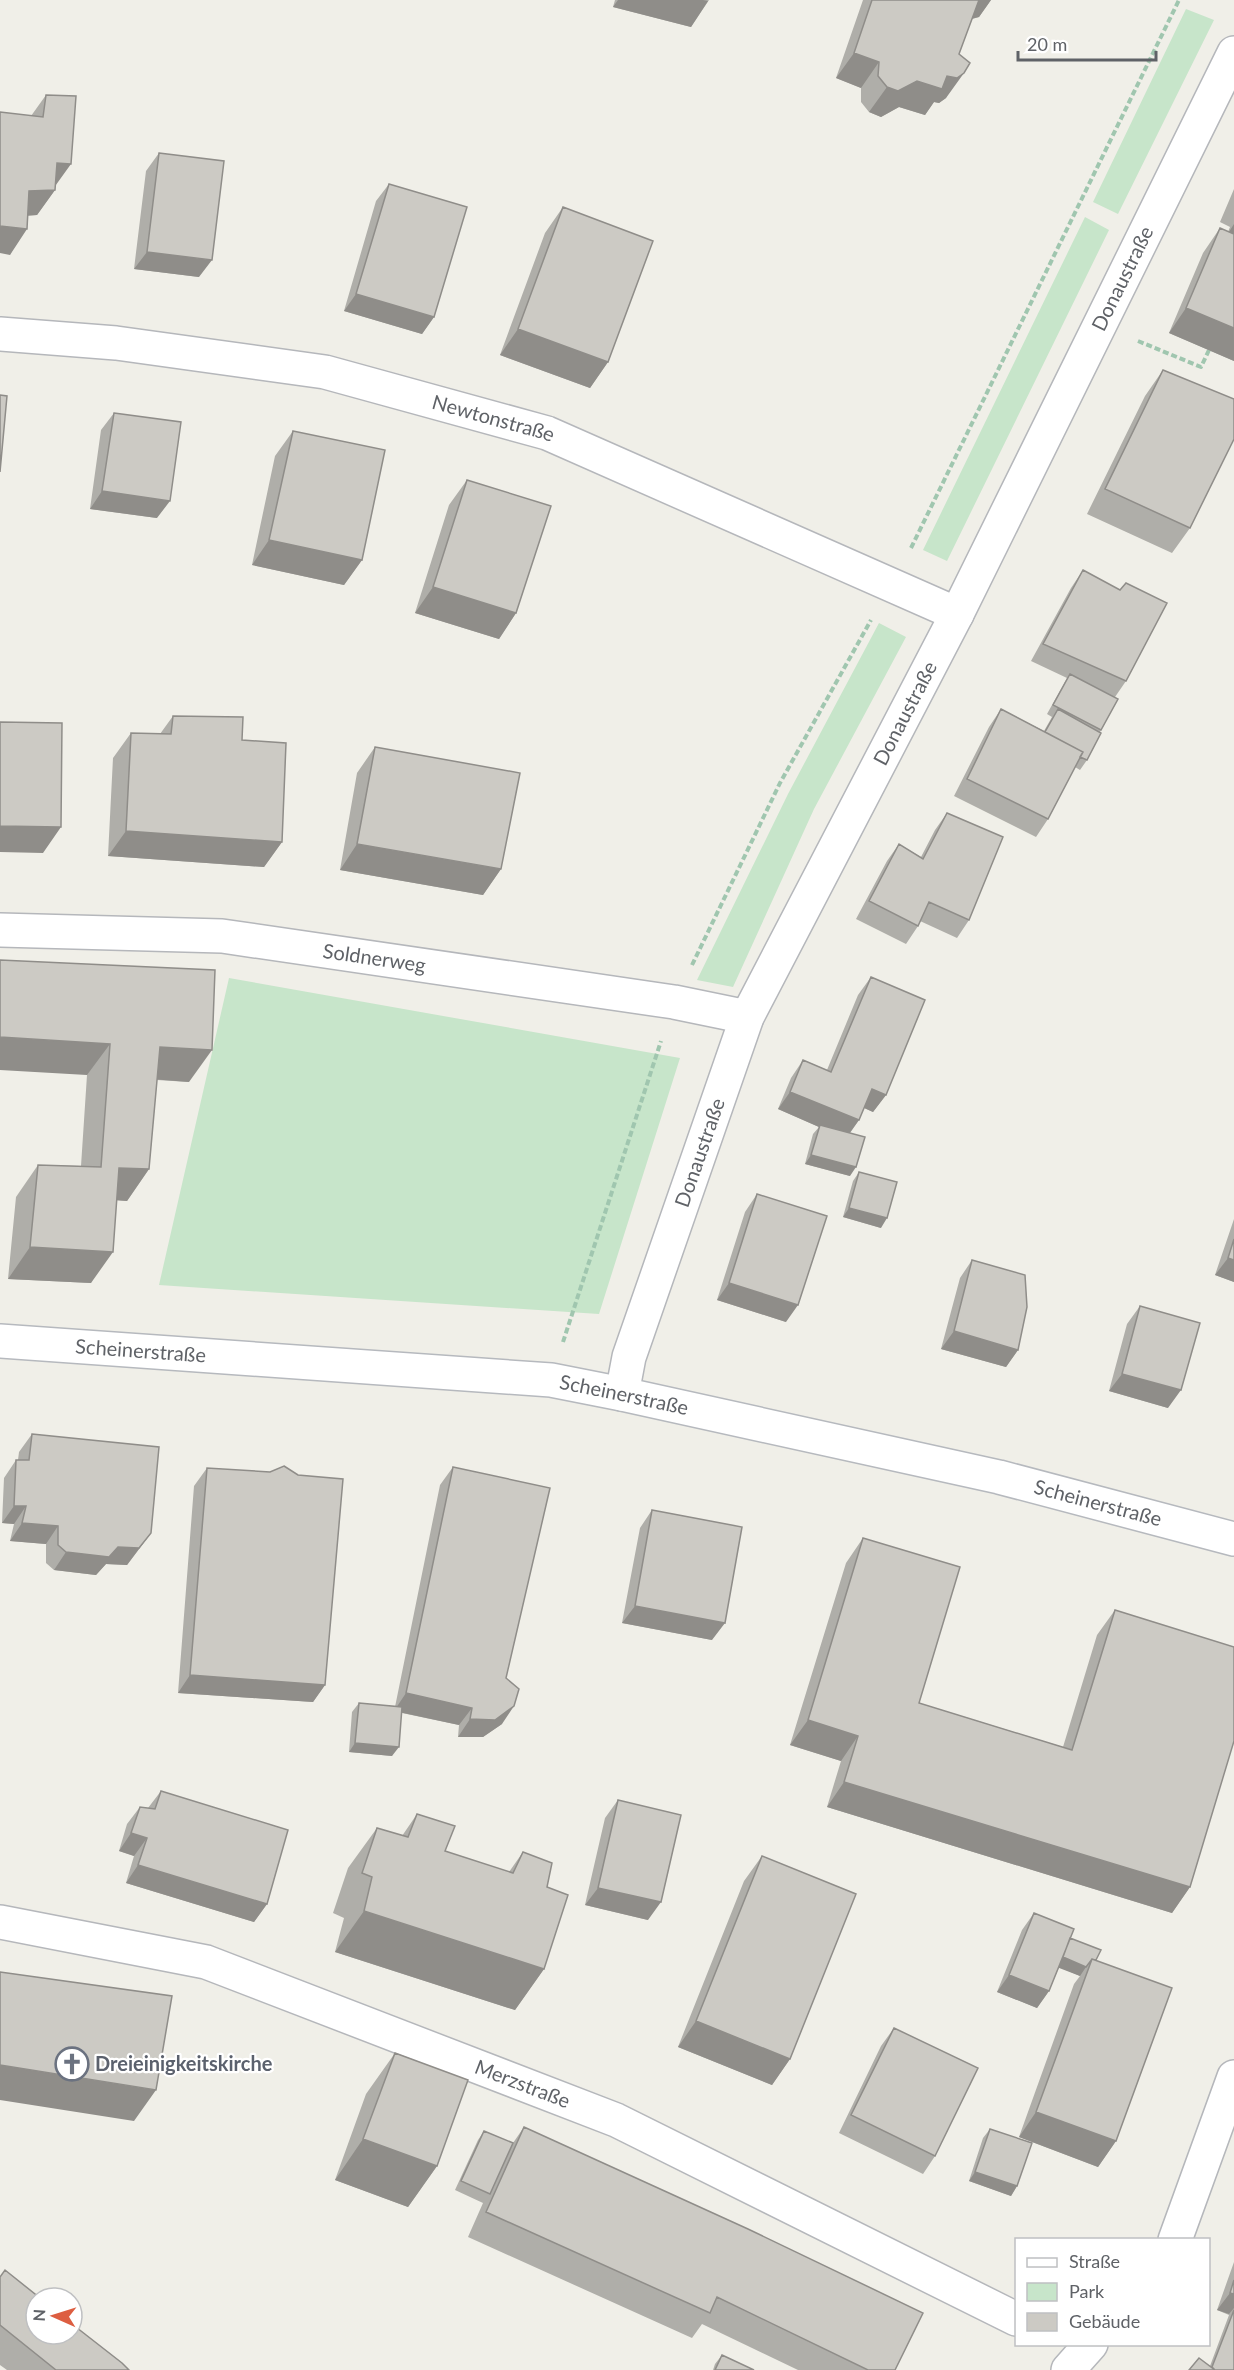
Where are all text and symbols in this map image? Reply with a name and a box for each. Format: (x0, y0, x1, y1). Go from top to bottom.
scale bar (1018, 24, 1156, 62)
text: 20 m (1027, 33, 1067, 55)
street label: Donaustraße (1086, 222, 1158, 335)
street label: Newtonstraße (430, 389, 559, 446)
street label: Donaustraße (867, 657, 941, 769)
street label: Soldnerweg (321, 938, 427, 977)
street label: Donaustraße (669, 1095, 729, 1210)
street label: Scheinerstraße (75, 1333, 207, 1367)
street label: Scheinerstraße (558, 1369, 691, 1419)
street label: Scheinerstraße (1032, 1474, 1164, 1530)
church icon: Dreieinigkeitskirche (54, 2046, 90, 2082)
place label: Dreieinigkeitskirche (95, 2051, 273, 2075)
street label: Merzstraße (472, 2054, 574, 2112)
legend (1015, 2238, 1210, 2346)
text: Straße (1069, 2250, 1120, 2272)
text: Park (1069, 2280, 1105, 2302)
north arrow (24, 2286, 84, 2346)
text: N (29, 2309, 48, 2322)
text: Gebäude (1069, 2310, 1140, 2332)

